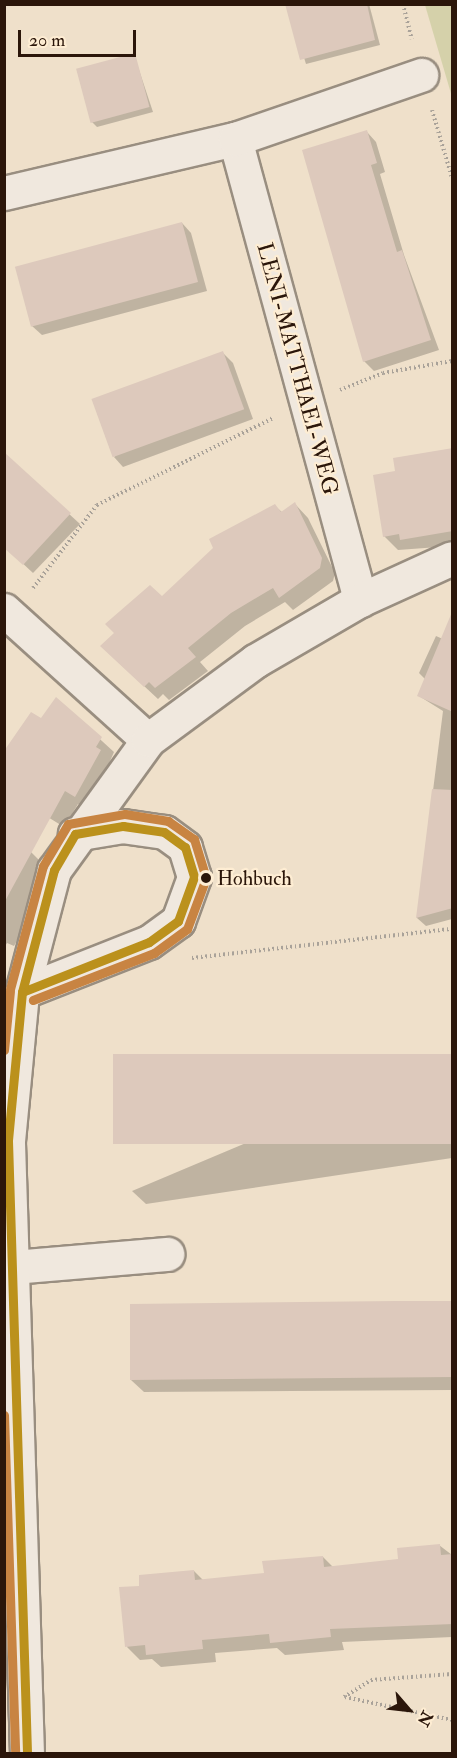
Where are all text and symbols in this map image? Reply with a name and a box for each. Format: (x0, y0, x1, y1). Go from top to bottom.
scale bar (21, 18, 140, 56)
text: 20 m (29, 29, 65, 52)
street label: LENI-MATTHAEI-WEG (251, 240, 343, 498)
place label: Hohbuch (217, 866, 292, 890)
marker: Hohbuch (200, 872, 212, 884)
north arrow (379, 1680, 439, 1740)
text: N (413, 1707, 437, 1729)

